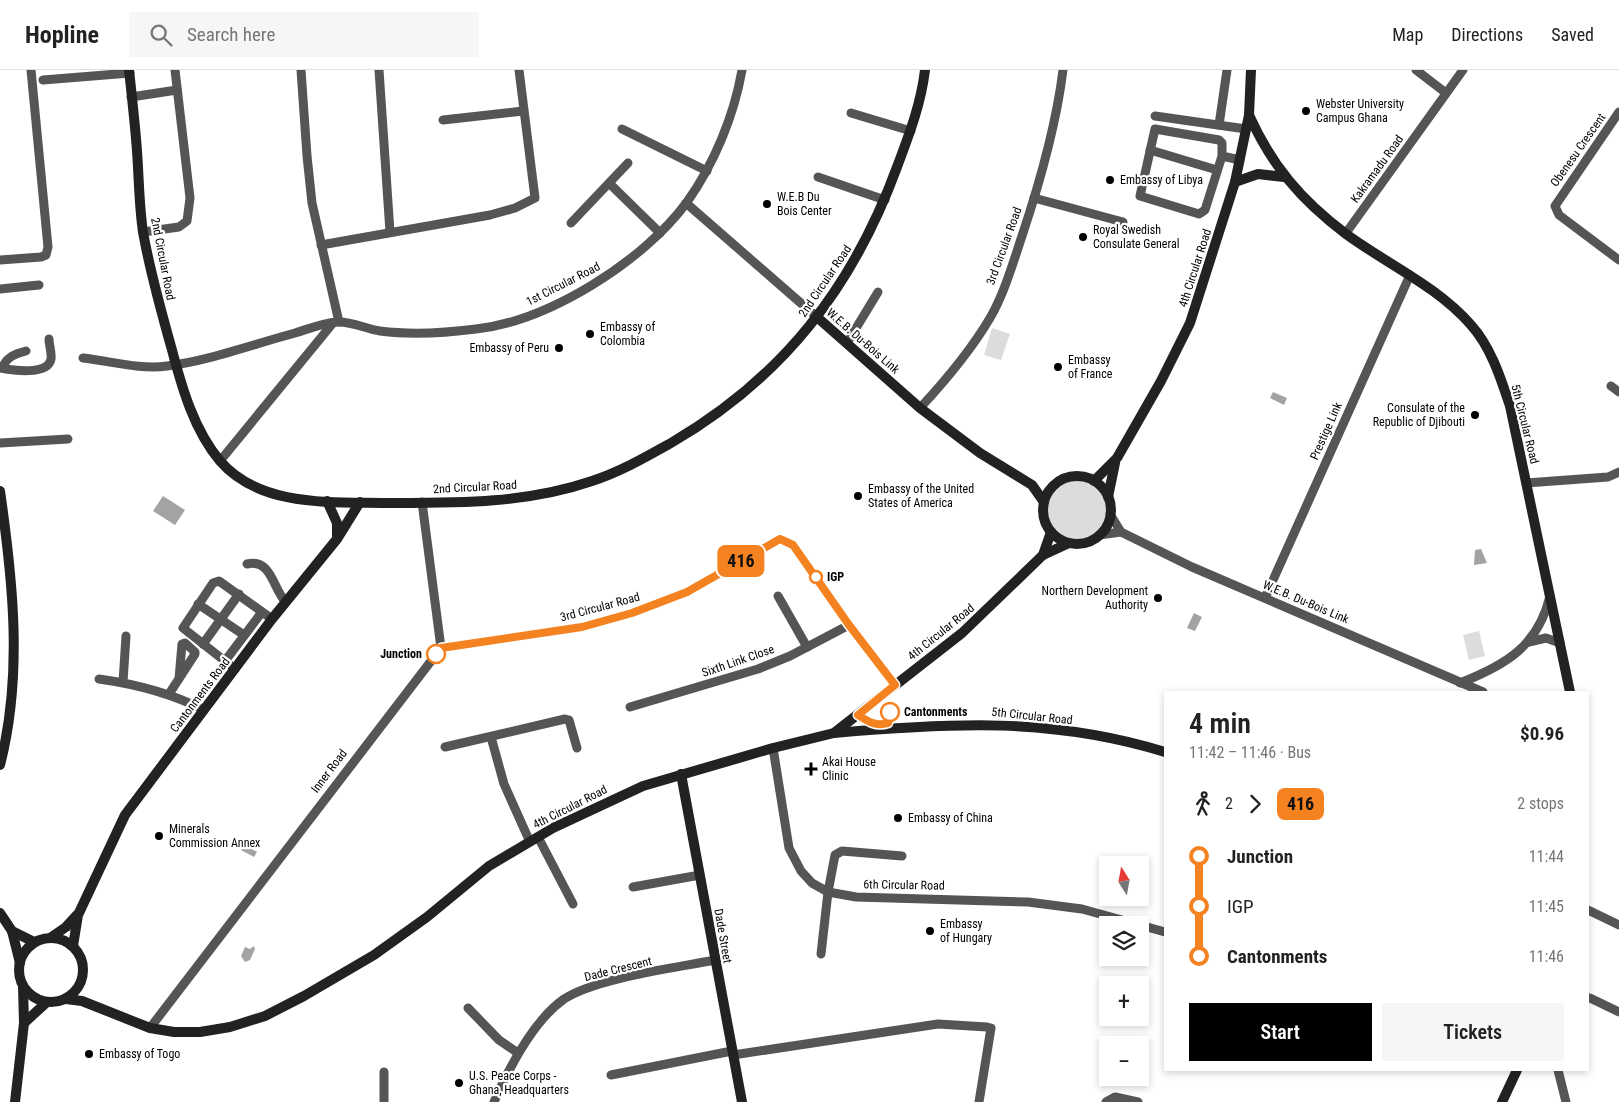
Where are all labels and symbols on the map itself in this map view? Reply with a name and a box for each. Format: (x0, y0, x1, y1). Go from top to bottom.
place label: Webster University Campus Ghana (1316, 97, 1404, 125)
marker: Webster University Campus Ghana (1300, 105, 1312, 117)
street label: Obenesu Crescent (1548, 110, 1609, 189)
street label: Kakramadu Road (1348, 132, 1406, 206)
place label: Embassy of Libya (1120, 173, 1203, 187)
marker: Embassy of Libya (1104, 174, 1116, 186)
place label: W.E.B Du Bois Center (777, 190, 832, 218)
marker: W.E.B Du Bois Center (761, 198, 773, 210)
street label: 3rd Circular Road (983, 205, 1025, 287)
street label: 2nd Circular Road (148, 216, 178, 302)
place label: Royal Swedish Consulate General (1093, 223, 1179, 251)
street label: 4th Circular Road (1176, 227, 1214, 309)
marker: Royal Swedish Consulate General (1077, 231, 1089, 243)
street label: 2nd Circular Road (796, 242, 854, 320)
street label: 1st Circular Road (524, 259, 602, 309)
street label: W.E.B. Du-Bois Link (824, 306, 903, 377)
place label: Embassy of Colombia (600, 320, 655, 348)
marker: Embassy of Colombia (584, 328, 596, 340)
place label: Embassy of Peru (469, 341, 549, 355)
marker: Embassy of Peru (553, 342, 565, 354)
place label: Embassy of France (1068, 353, 1113, 381)
marker: Embassy of France (1052, 361, 1064, 373)
street label: 5th Circular Road (1508, 383, 1542, 465)
street label: Prestige Link (1307, 399, 1345, 462)
place label: Consulate of the Republic of Djibouti (1373, 401, 1465, 429)
marker: Consulate of the Republic of Djibouti (1469, 409, 1481, 421)
street label: 2nd Circular Road (433, 478, 517, 496)
place label: Embassy of the United States of America (868, 482, 974, 510)
marker: Embassy of the United States of America (852, 490, 864, 502)
line badge: 416 (712, 545, 770, 577)
marker: IGP (809, 570, 823, 584)
place label: IGP (827, 570, 844, 584)
street label: W.E.B. Du-Bois Link (1261, 578, 1352, 627)
place label: Northern Development Authority (1042, 584, 1148, 612)
street label: 3rd Circular Road (559, 590, 641, 624)
marker: Northern Development Authority (1152, 592, 1164, 604)
street label: 4th Circular Road (905, 601, 977, 663)
street label: Sixth Link Close (700, 642, 776, 680)
marker: Junction (426, 644, 446, 664)
place label: Junction (380, 647, 422, 661)
street label: Cantonments Road (167, 655, 233, 735)
marker: Cantonments (880, 702, 900, 722)
place label: Cantonments (904, 705, 968, 719)
street label: 5th Circular Road (991, 705, 1073, 727)
street label: Inner Road (308, 746, 350, 795)
place label: Akai House Clinic (822, 755, 876, 783)
marker: Akai House Clinic (804, 762, 818, 776)
street label: 4th Circular Road (531, 782, 610, 832)
place label: Embassy of China (908, 811, 993, 825)
marker: Embassy of China (892, 812, 904, 824)
place label: Minerals Commission Annex (169, 822, 260, 850)
marker: Minerals Commission Annex (153, 830, 165, 842)
north arrow (1099, 856, 1149, 906)
street label: 6th Circular Road (863, 877, 945, 893)
street label: Dade Street (711, 908, 735, 965)
place label: Embassy of Hungary (940, 917, 992, 945)
marker: Embassy of Hungary (924, 925, 936, 937)
street label: Dade Crescent (583, 954, 654, 984)
place label: Embassy of Togo (99, 1047, 180, 1061)
marker: Embassy of Togo (83, 1048, 95, 1060)
place label: U.S. Peace Corps - Ghana, Headquarters (469, 1069, 569, 1097)
marker: U.S. Peace Corps - Ghana, Headquarters (453, 1077, 465, 1089)

